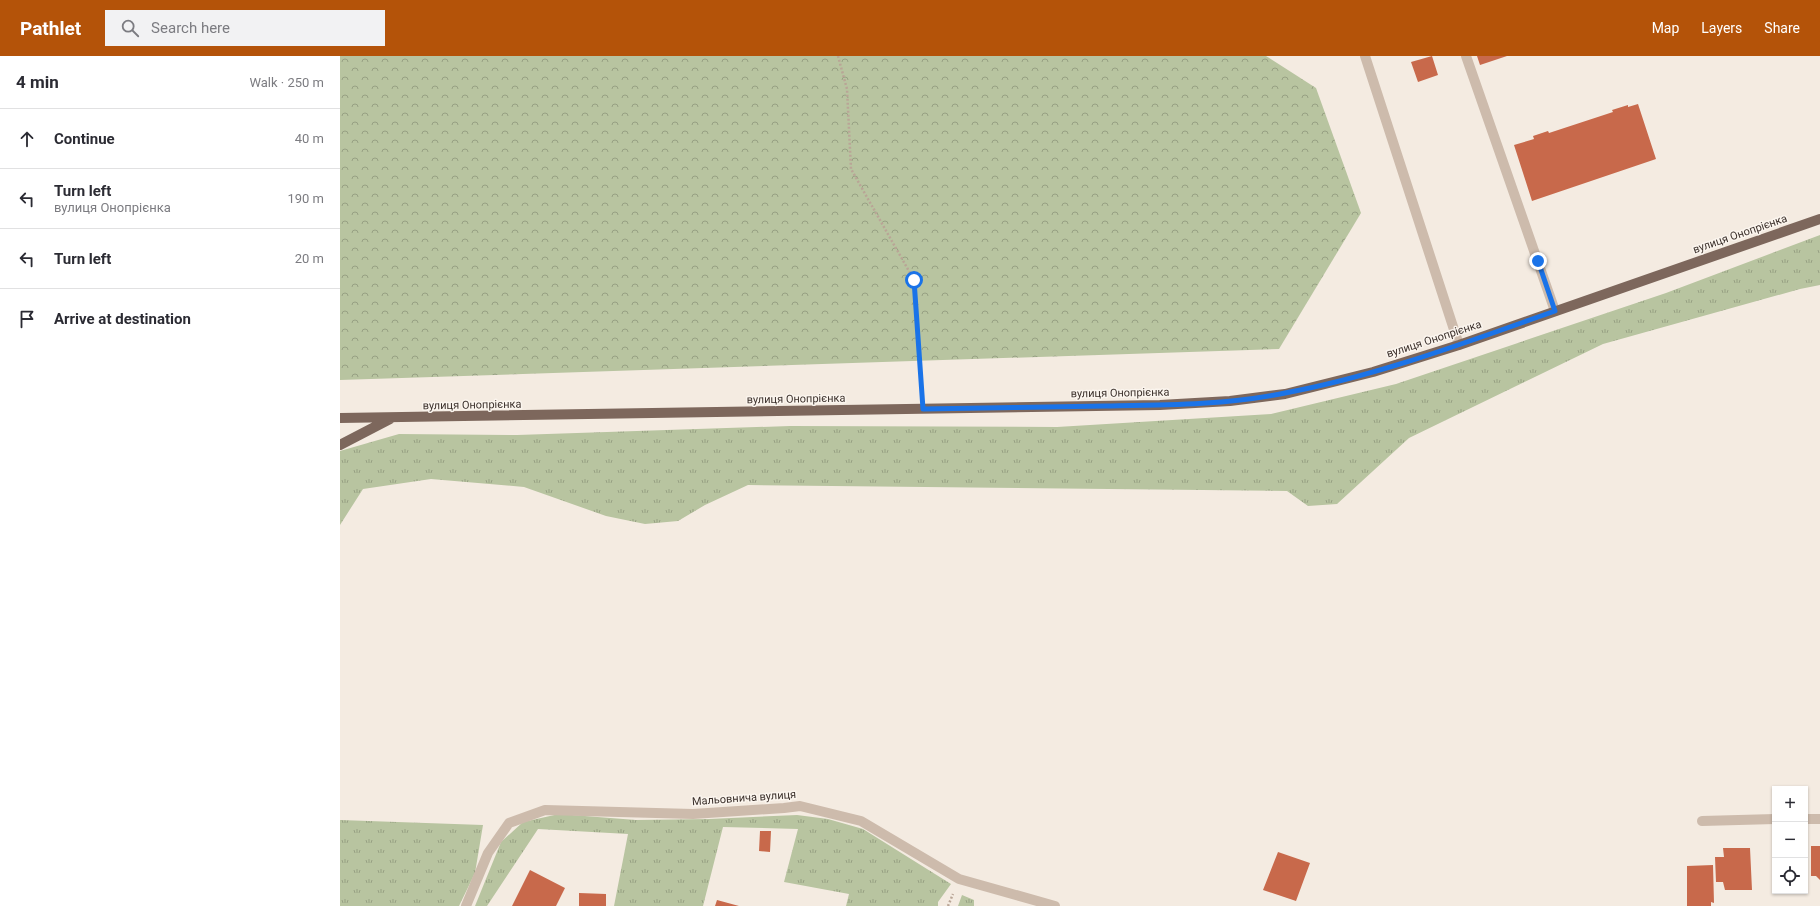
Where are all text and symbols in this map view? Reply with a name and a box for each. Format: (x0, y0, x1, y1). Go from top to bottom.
search box (105, 10, 385, 46)
text: Pathlet (20, 17, 81, 40)
icon: search (119, 17, 141, 39)
text: Search here (151, 19, 230, 37)
text: Map (1652, 20, 1679, 36)
text: Layers (1701, 20, 1742, 36)
text: Share (1764, 20, 1800, 36)
text: 4 min (16, 72, 59, 92)
text: Walk · 250 m (249, 75, 324, 90)
icon: ahead (16, 128, 38, 150)
text: Continue (54, 130, 115, 148)
text: 40 m (295, 131, 324, 146)
text: Turn left (54, 182, 111, 200)
icon: left (16, 188, 38, 210)
text: 190 m (287, 191, 324, 206)
text: вулиця Онопрієнка (54, 200, 171, 215)
street label: вулиця Онопрієнка (1691, 212, 1789, 256)
icon: left (16, 248, 38, 270)
text: Turn left (54, 250, 111, 268)
text: 20 m (295, 251, 324, 266)
route end (1529, 252, 1547, 270)
route start (905, 271, 923, 289)
icon: arrive (16, 308, 38, 330)
text: Arrive at destination (54, 310, 191, 328)
street label: вулиця Онопрієнка (1385, 318, 1483, 360)
street label: вулиця Онопрієнка (1070, 386, 1170, 400)
street label: вулиця Онопрієнка (746, 392, 846, 406)
street label: вулиця Онопрієнка (422, 398, 522, 412)
map controls (1772, 786, 1808, 894)
button: + (1772, 786, 1808, 822)
street label: Мальовнича вулиця (691, 788, 797, 808)
button: − (1772, 822, 1808, 858)
button: locate (1772, 858, 1808, 894)

